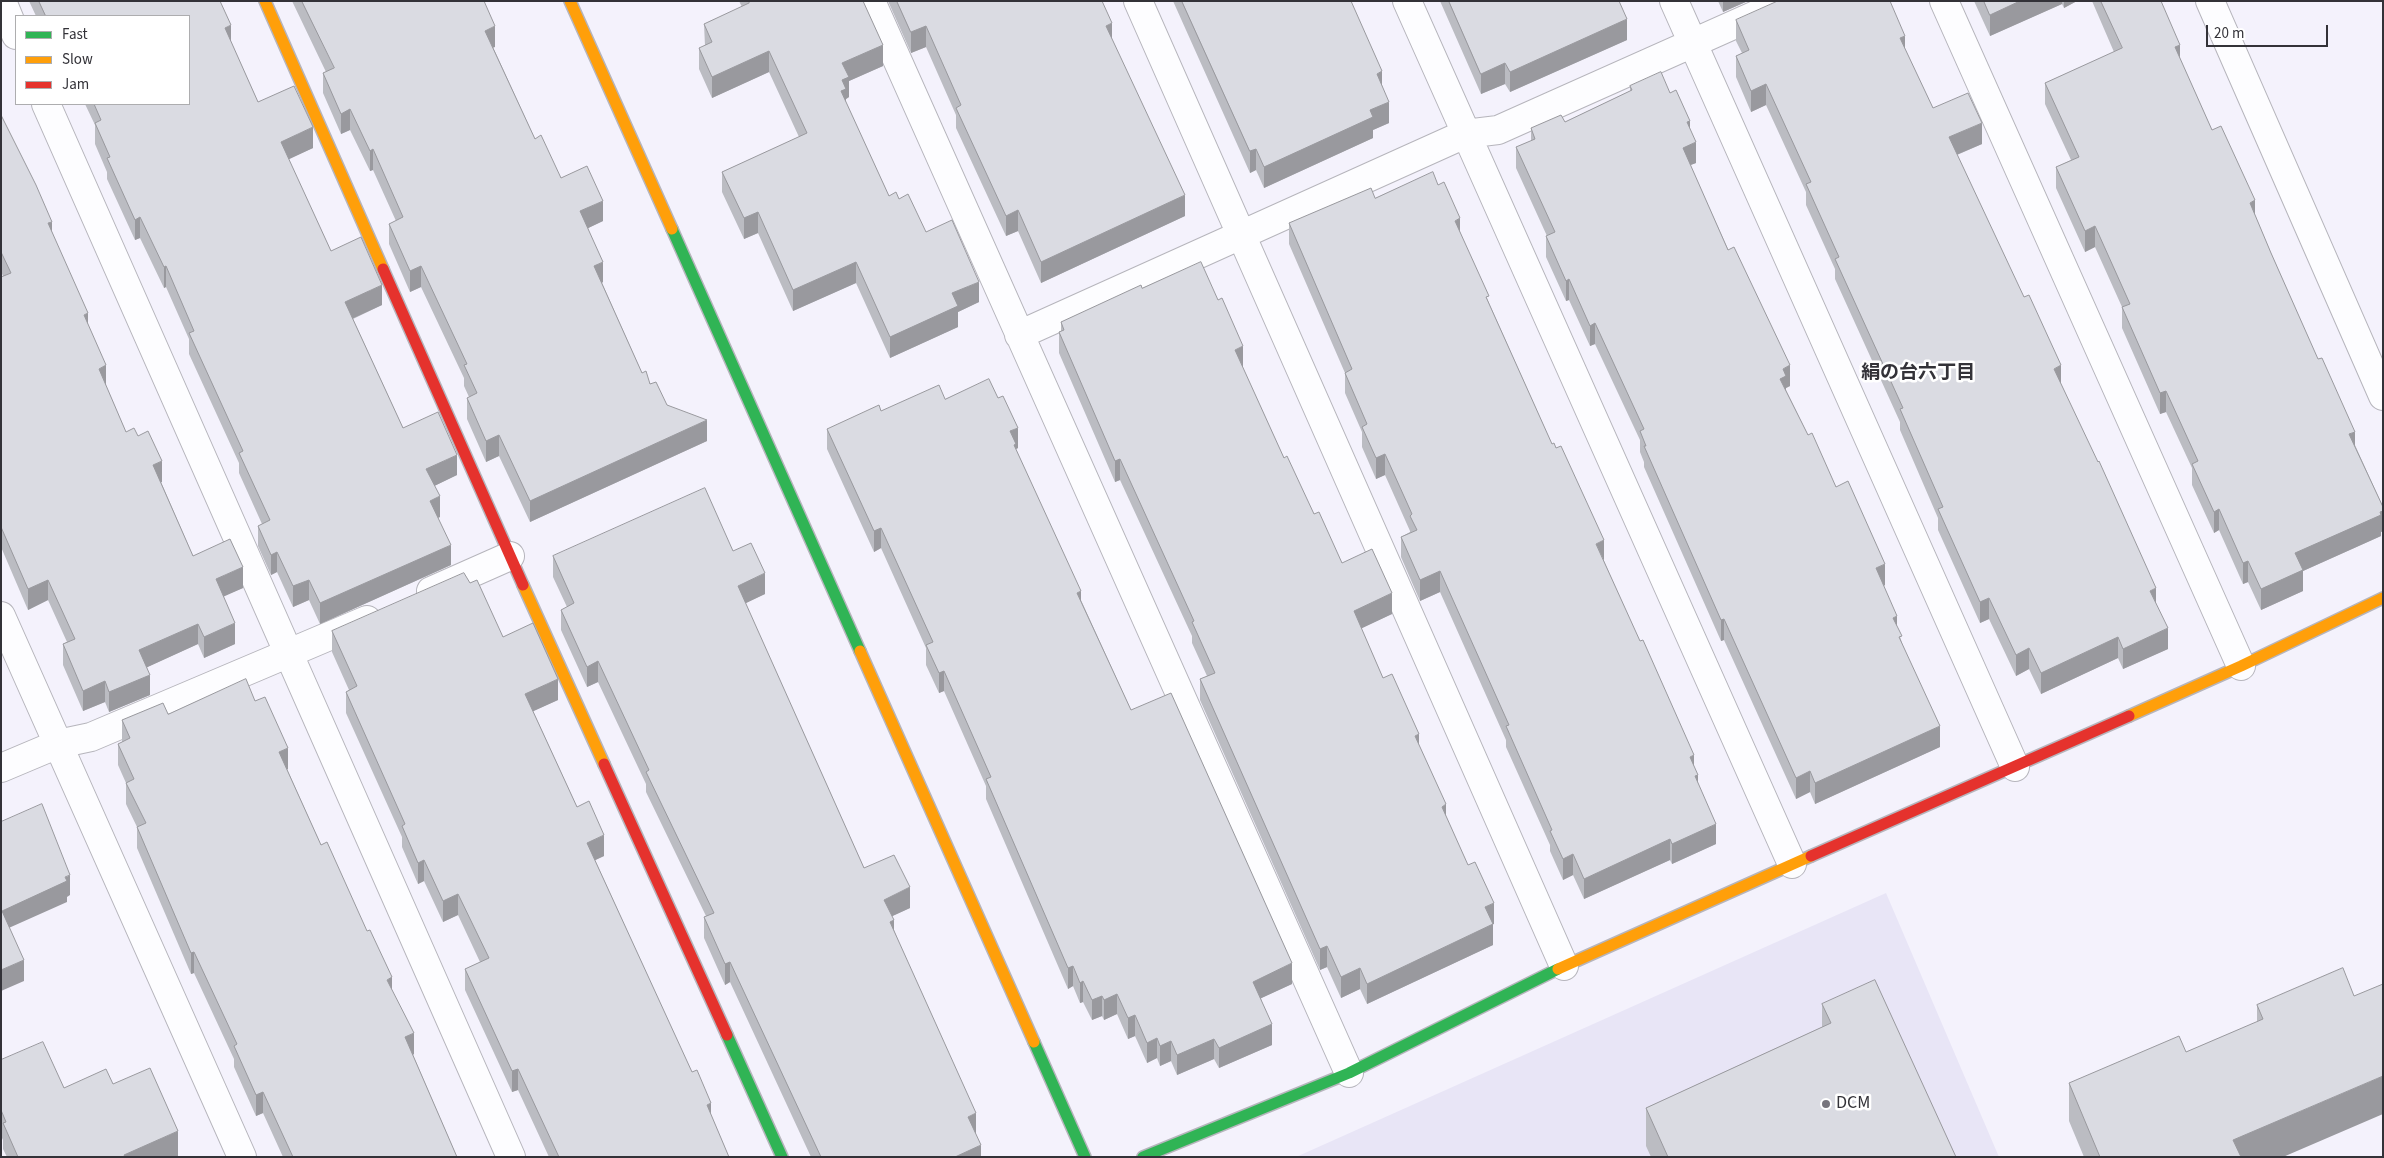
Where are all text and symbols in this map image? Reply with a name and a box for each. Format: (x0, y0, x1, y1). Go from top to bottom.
legend (15, 15, 190, 105)
scale bar (2209, 15, 2332, 47)
text: 20 m (2214, 23, 2244, 44)
text: Fast (62, 24, 88, 45)
text: Slow (62, 49, 93, 70)
text: Jam (62, 74, 89, 95)
district label: 絹の台六丁目 (1861, 363, 1975, 385)
place label: DCM (1836, 1093, 1870, 1115)
marker: DCM (1820, 1098, 1832, 1110)

